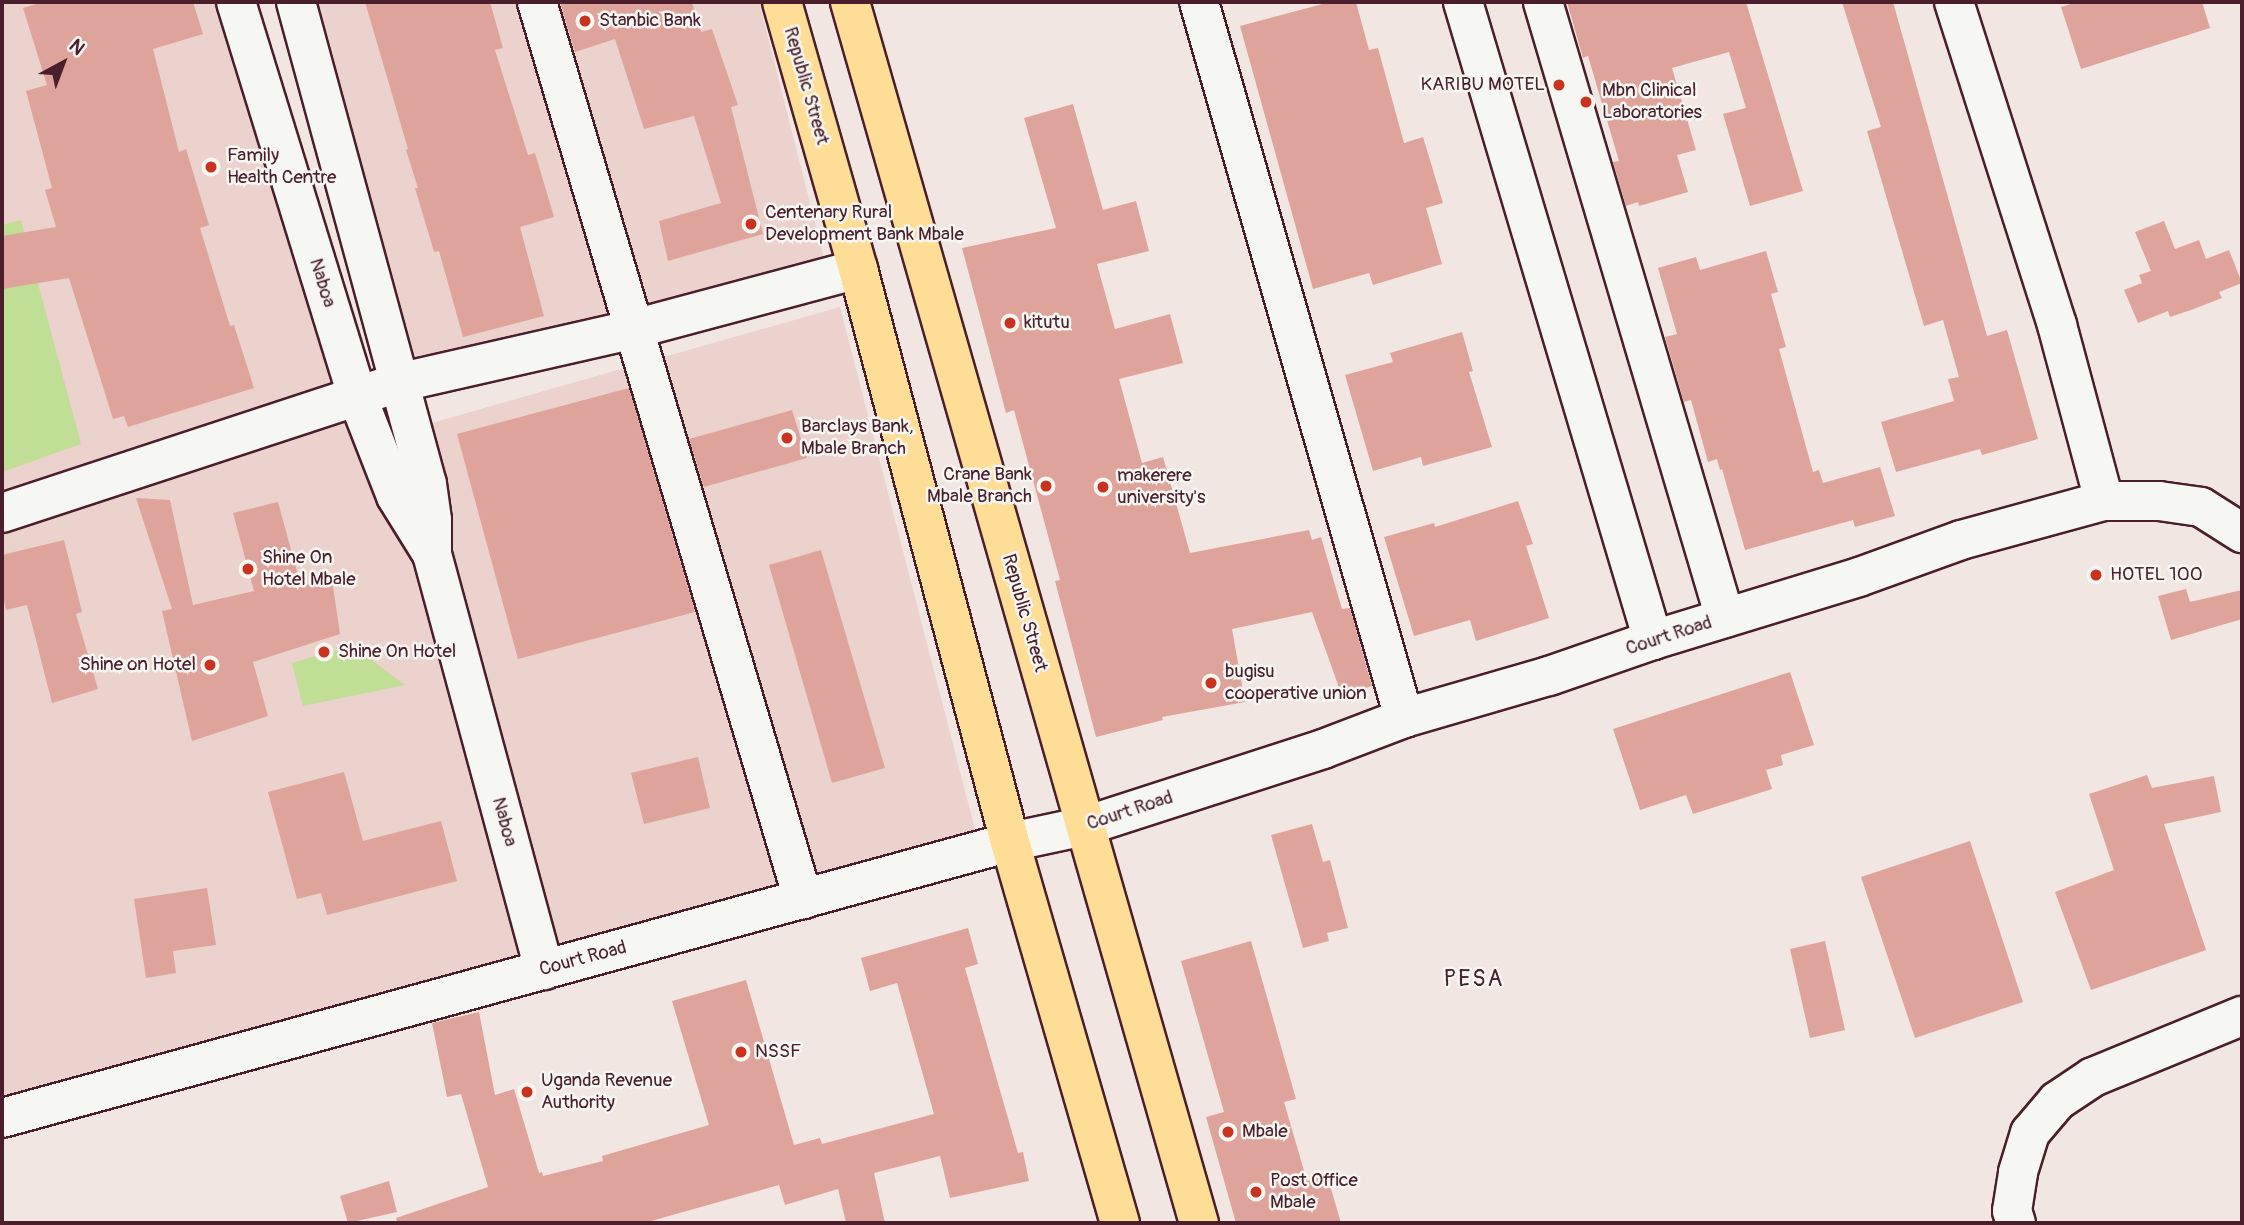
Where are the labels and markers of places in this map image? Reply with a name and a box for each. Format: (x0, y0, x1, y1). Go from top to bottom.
place label: Stanbic Bank (599, 10, 701, 32)
marker: Stanbic Bank (577, 13, 593, 29)
place label: KARIBU MOTEL (1421, 74, 1545, 96)
marker: KARIBU MOTEL (1551, 77, 1567, 93)
place label: Mbn Clinical Laboratories (1602, 80, 1702, 124)
marker: Mbn Clinical Laboratories (1576, 92, 1596, 112)
place label: Family Health Centre (227, 145, 336, 189)
marker: Family Health Centre (201, 157, 221, 177)
place label: Centenary Rural Development Bank Mbale (765, 202, 964, 246)
marker: Centenary Rural Development Bank Mbale (743, 216, 759, 232)
place label: kitutu (1024, 312, 1070, 334)
marker: kitutu (1002, 315, 1018, 331)
place label: Barclays Bank, Mbale Branch (801, 416, 914, 460)
marker: Barclays Bank, Mbale Branch (779, 430, 795, 446)
place label: Crane Bank Mbale Branch (927, 464, 1032, 508)
place label: makerere university's (1117, 465, 1205, 509)
marker: Crane Bank Mbale Branch (1038, 478, 1054, 494)
marker: makerere university's (1095, 479, 1111, 495)
place label: Shine On Hotel Mbale (262, 547, 356, 591)
marker: Shine On Hotel Mbale (240, 561, 256, 577)
place label: HOTEL 100 (2110, 564, 2203, 586)
marker: HOTEL 100 (2088, 567, 2104, 583)
place label: Shine On Hotel (338, 641, 456, 663)
marker: Shine On Hotel (316, 644, 332, 660)
place label: Shine on Hotel (80, 654, 196, 676)
marker: Shine on Hotel (202, 657, 218, 673)
place label: bugisu cooperative union (1225, 661, 1367, 705)
marker: bugisu cooperative union (1203, 675, 1219, 691)
place label: NSSF (755, 1041, 801, 1063)
marker: NSSF (733, 1044, 749, 1060)
place label: Uganda Revenue Authority (541, 1070, 672, 1114)
marker: Uganda Revenue Authority (519, 1084, 535, 1100)
place label: Mbale (1242, 1121, 1288, 1143)
marker: Mbale (1220, 1124, 1236, 1140)
place label: Post Office Mbale (1270, 1170, 1358, 1214)
marker: Post Office Mbale (1248, 1184, 1264, 1200)

